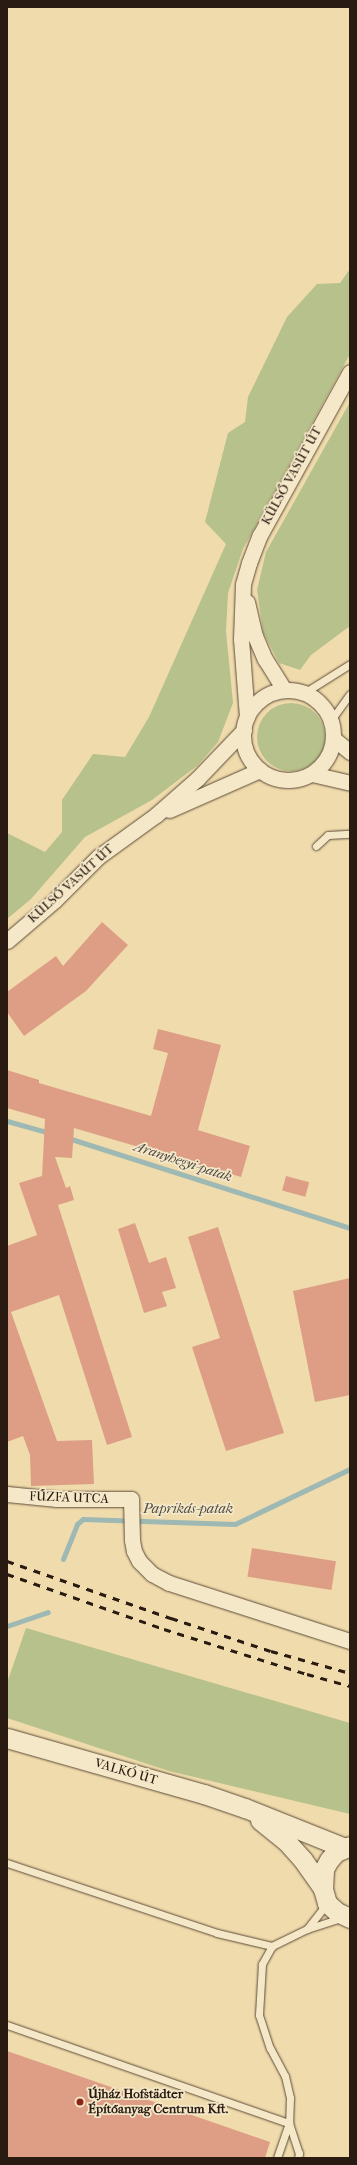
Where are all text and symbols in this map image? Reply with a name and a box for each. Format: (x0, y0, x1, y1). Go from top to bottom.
street label: KÜLSŐ VASÚT ÚT (259, 424, 325, 528)
street label: KÜLSŐ VASÚT ÚT (25, 841, 117, 927)
water label: Aranyhegyi-patak (132, 1138, 234, 1186)
street label: FŰZFA UTCA (29, 1489, 109, 1507)
water label: Paprikás-patak (143, 1501, 233, 1517)
street label: VALKÓ ÚT (93, 1756, 159, 1788)
place label: Újház Hofstädter Építőanyag Centrum Kft. (88, 2087, 228, 2118)
marker: Újház Hofstädter Építőanyag Centrum Kft. (75, 2097, 85, 2107)

